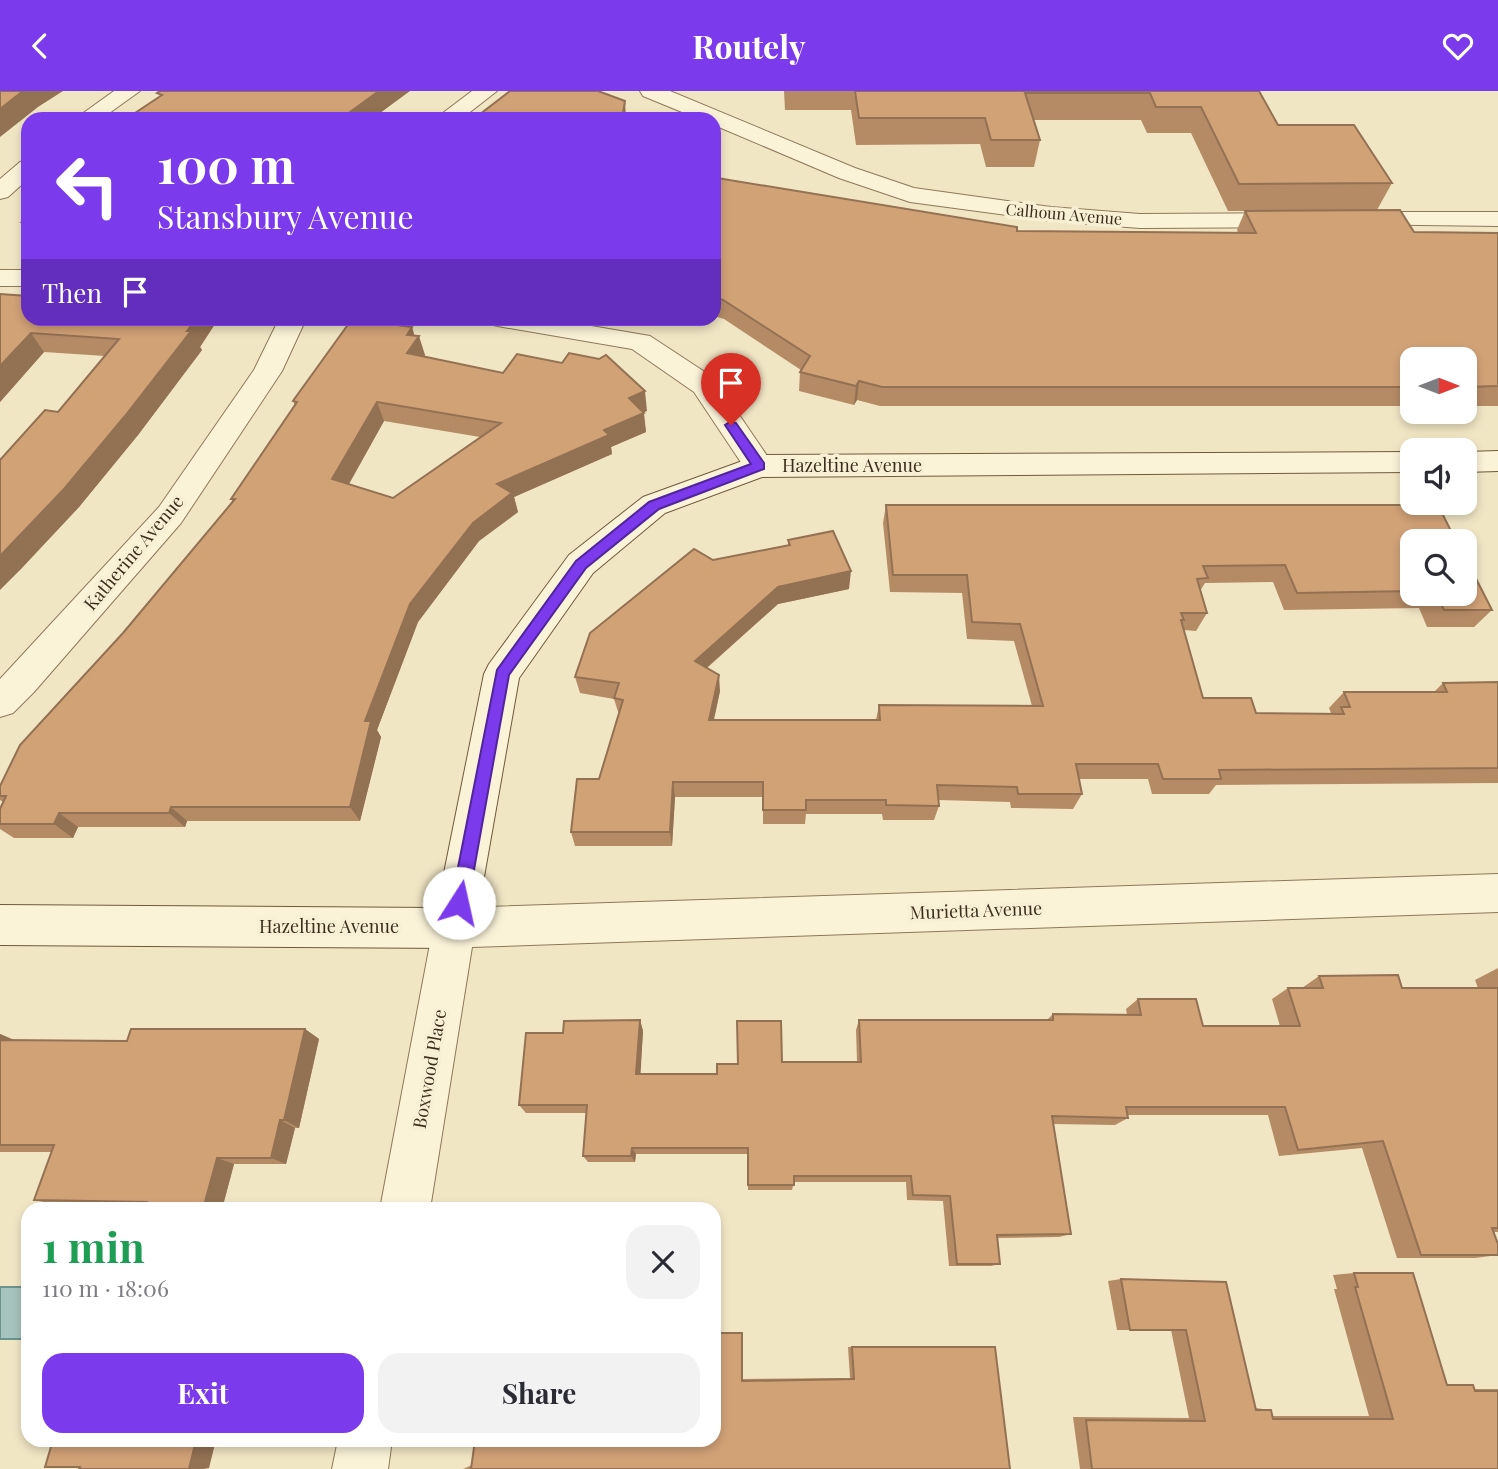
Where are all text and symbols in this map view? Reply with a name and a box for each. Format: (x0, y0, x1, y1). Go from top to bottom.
text: Routely (692, 24, 806, 67)
icon: back (21, 27, 59, 65)
icon: heart (1439, 27, 1477, 65)
text: 100 m (157, 131, 295, 196)
icon: left (42, 140, 133, 231)
text: Stansbury Avenue (157, 194, 414, 237)
street label: Calhoun Avenue (1005, 198, 1123, 229)
icon: arrive (116, 273, 154, 311)
text: Then (42, 275, 102, 310)
north arrow (1400, 347, 1477, 423)
map controls (1400, 347, 1477, 606)
pin (701, 353, 761, 425)
icon: arrive (712, 364, 750, 402)
button: sound (1400, 438, 1477, 515)
street label: Hazeltine Avenue (782, 453, 922, 477)
street label: Katherine Avenue (78, 490, 188, 615)
button: search (1400, 529, 1477, 606)
position arrow (422, 866, 496, 940)
street label: Murietta Avenue (909, 896, 1043, 924)
street label: Hazeltine Avenue (259, 914, 399, 938)
street label: Boxwood Place (407, 1007, 451, 1130)
text: 1 min (42, 1218, 145, 1274)
button: close (626, 1225, 700, 1299)
text: 110 m · 18:06 (42, 1272, 169, 1303)
button: Exit (42, 1353, 364, 1433)
button: Share (378, 1353, 700, 1433)

